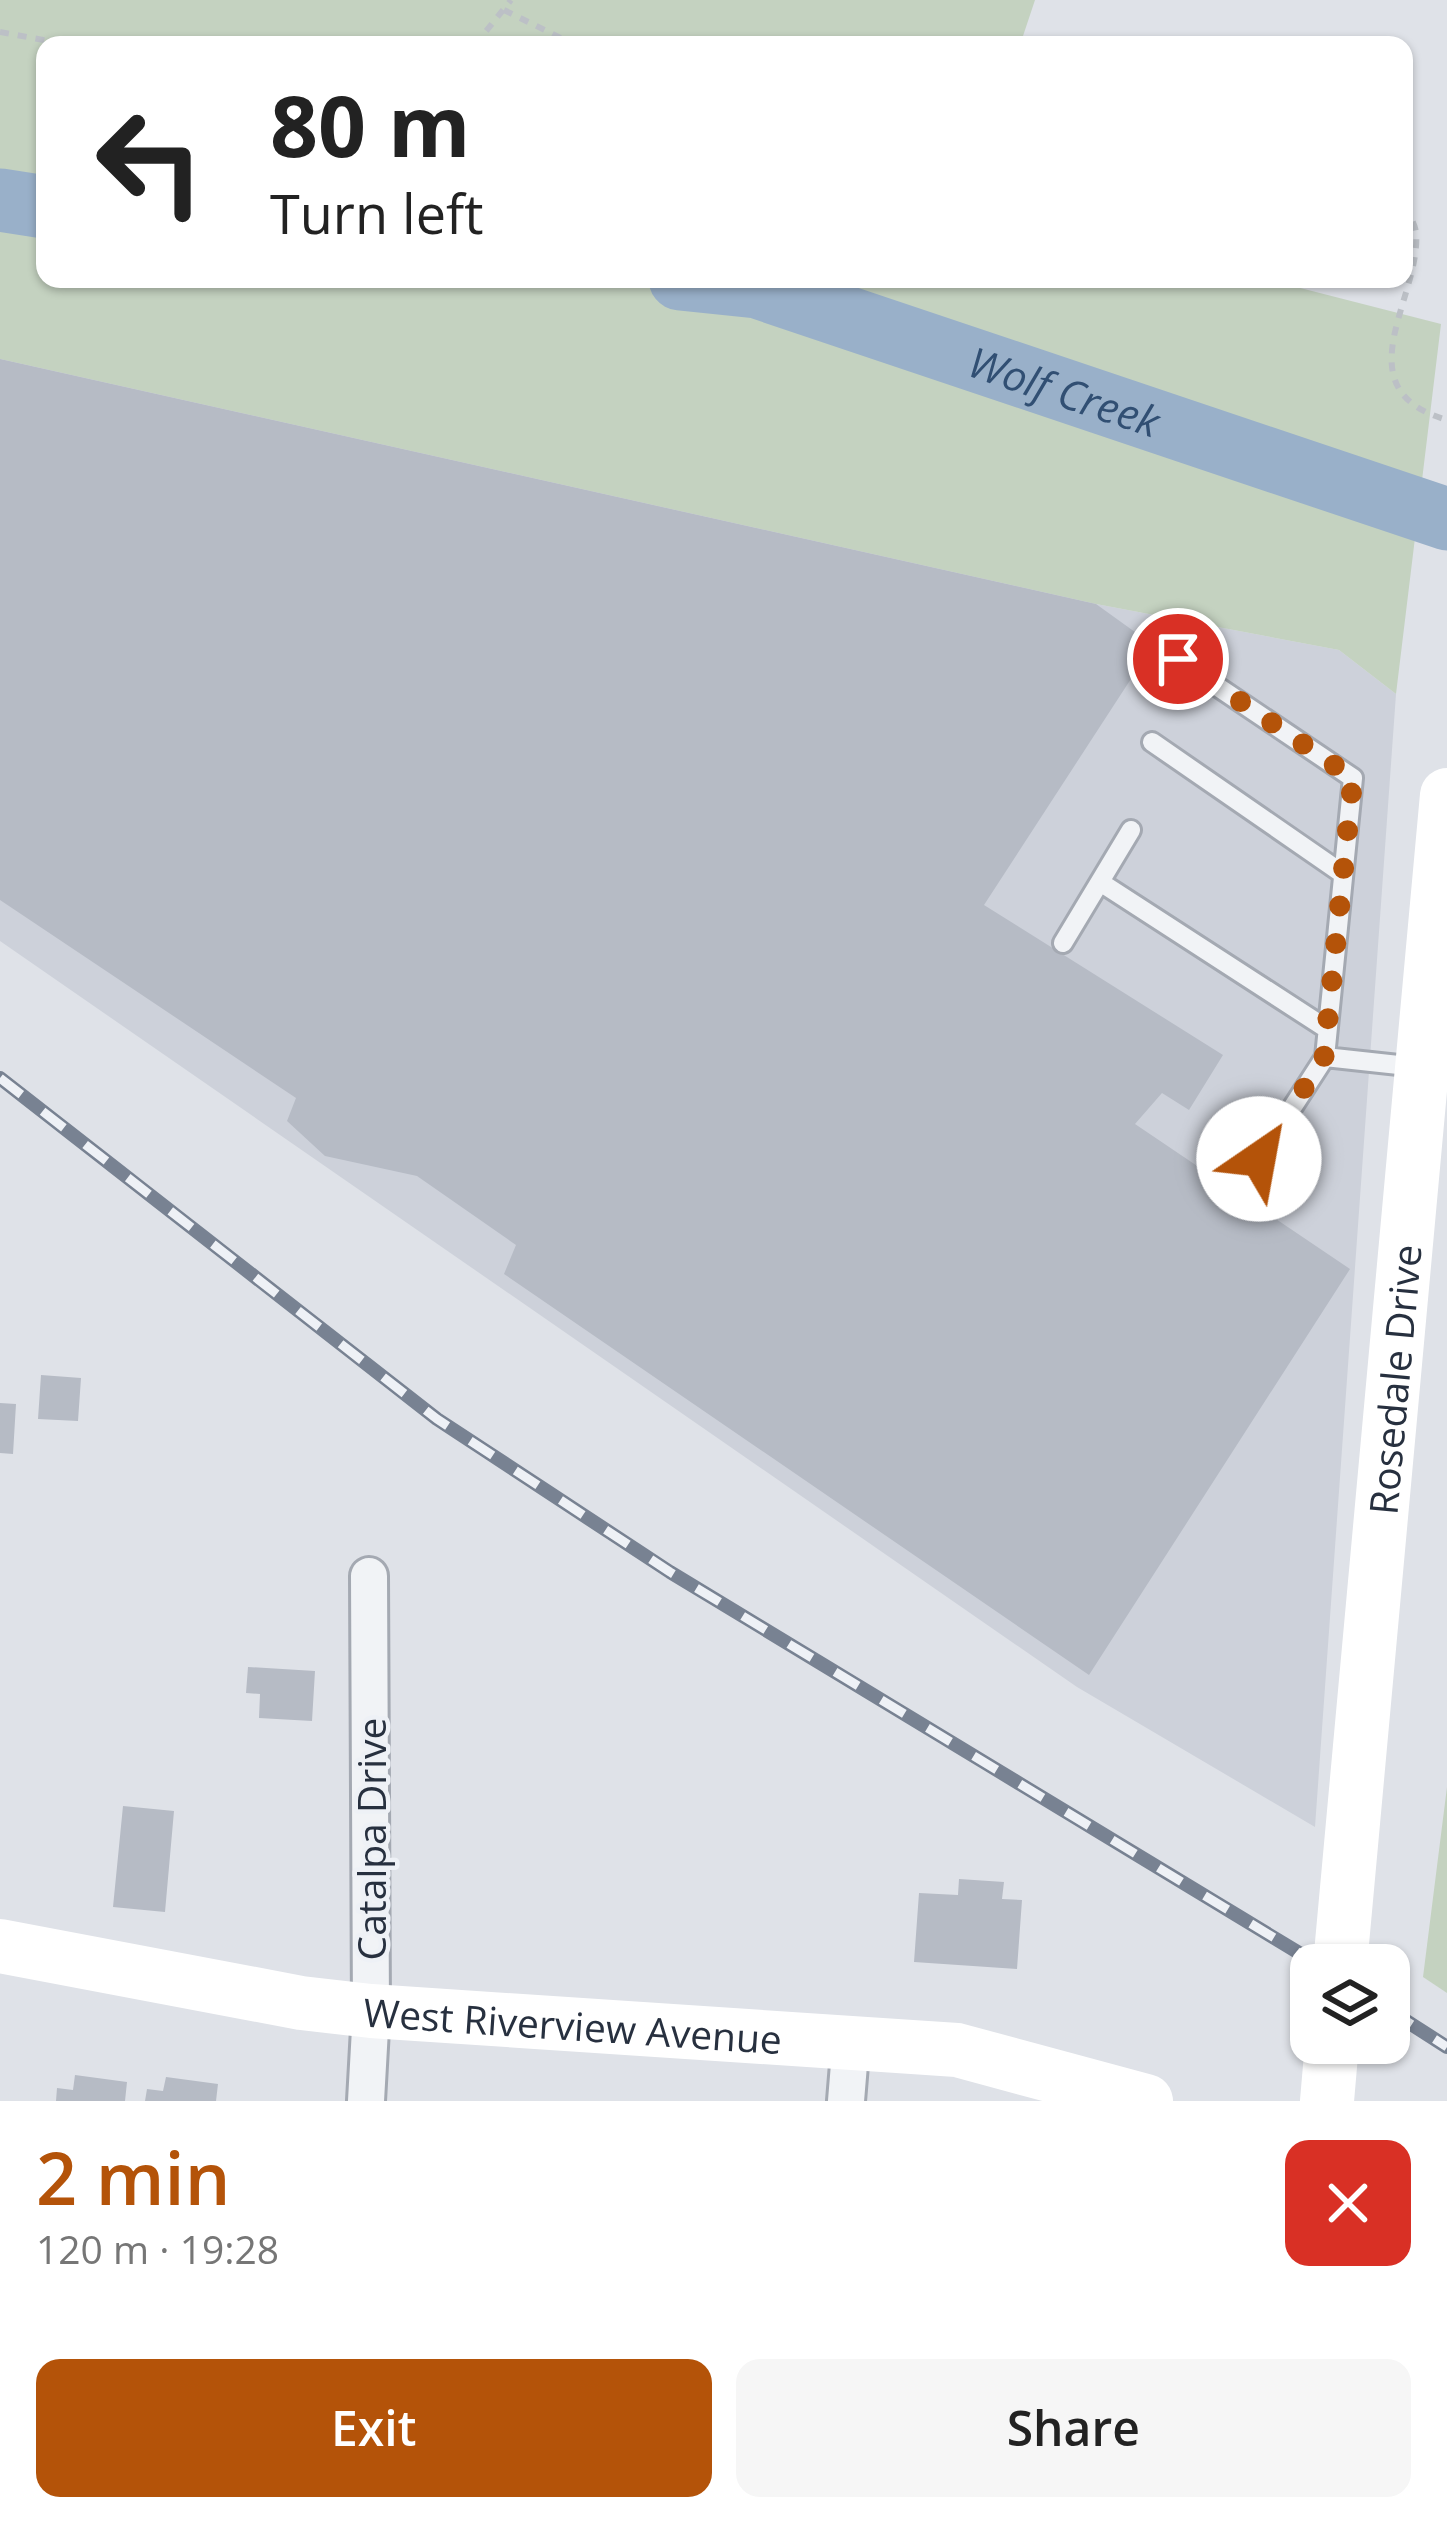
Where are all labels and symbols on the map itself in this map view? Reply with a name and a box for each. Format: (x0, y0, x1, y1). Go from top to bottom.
water label: Wolf Creek (962, 332, 1169, 449)
pin (1127, 608, 1229, 710)
position arrow (1196, 1096, 1322, 1222)
street label: Rosedale Drive (1355, 1242, 1432, 1517)
street label: Catalpa Drive (344, 1718, 397, 1960)
street label: West Riverview Avenue (362, 1984, 784, 2065)

